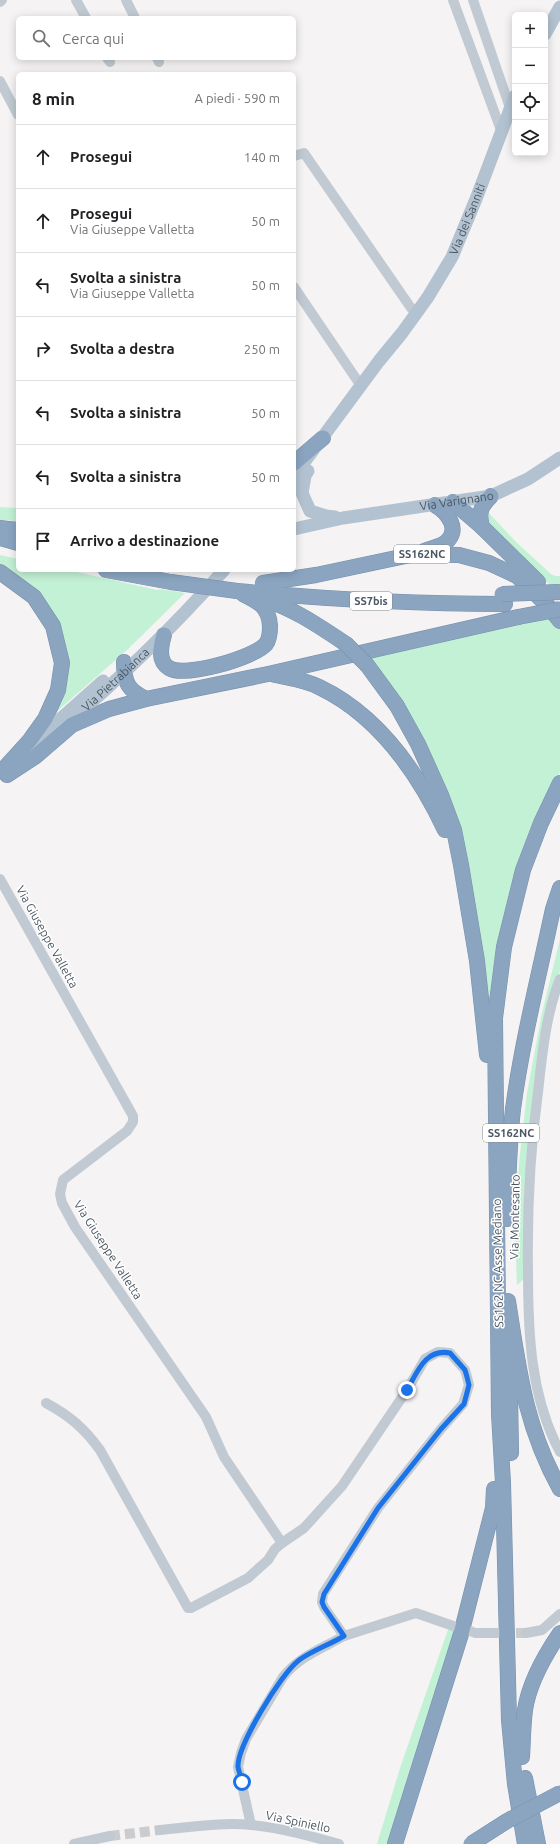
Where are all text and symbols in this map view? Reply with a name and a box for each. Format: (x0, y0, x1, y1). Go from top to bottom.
map controls (512, 12, 548, 156)
button: + (512, 12, 548, 48)
search box (16, 16, 296, 60)
icon: search (30, 27, 52, 49)
text: Cerca qui (62, 30, 124, 47)
button: − (512, 48, 548, 84)
button: locate (512, 84, 548, 120)
text: 8 min (32, 89, 75, 108)
text: A piedi · 590 m (195, 91, 280, 105)
button: layers (512, 120, 548, 156)
icon: ahead (32, 146, 54, 168)
text: Prosegui (70, 148, 132, 165)
text: 140 m (244, 150, 280, 164)
street label: Via dei Sanniti (447, 182, 487, 257)
text: Prosegui (70, 205, 132, 222)
icon: ahead (32, 210, 54, 232)
text: 50 m (251, 214, 280, 228)
text: Via Giuseppe Valletta (70, 222, 194, 236)
text: Svolta a sinistra (70, 269, 181, 286)
icon: left (32, 274, 54, 296)
text: 50 m (251, 278, 280, 292)
text: Via Giuseppe Valletta (70, 286, 194, 300)
icon: right (32, 338, 54, 360)
text: Svolta a destra (70, 340, 175, 357)
text: 250 m (244, 342, 280, 356)
icon: left (32, 402, 54, 424)
text: Svolta a sinistra (70, 404, 181, 421)
text: 50 m (251, 406, 280, 420)
icon: left (32, 466, 54, 488)
text: Svolta a sinistra (70, 468, 181, 485)
text: 50 m (251, 470, 280, 484)
street label: Via Varignano (419, 489, 494, 513)
icon: arrive (32, 530, 54, 552)
text: Arrivo a destinazione (70, 532, 219, 549)
road number: SS162NC (394, 545, 450, 563)
road number: SS7bis (350, 592, 392, 610)
street label: Via Pietrabianca (79, 645, 152, 713)
street label: Via Giuseppe Valletta (14, 883, 81, 990)
road number: SS162NC (483, 1124, 539, 1142)
street label: Via Montesanto (507, 1174, 522, 1260)
street label: Via Giuseppe Valletta (72, 1198, 145, 1301)
street label: SS162 NC Asse Mediano (490, 1198, 505, 1328)
route end (398, 1381, 416, 1399)
route start (233, 1773, 251, 1791)
street label: Via Spiniello (265, 1808, 332, 1835)

